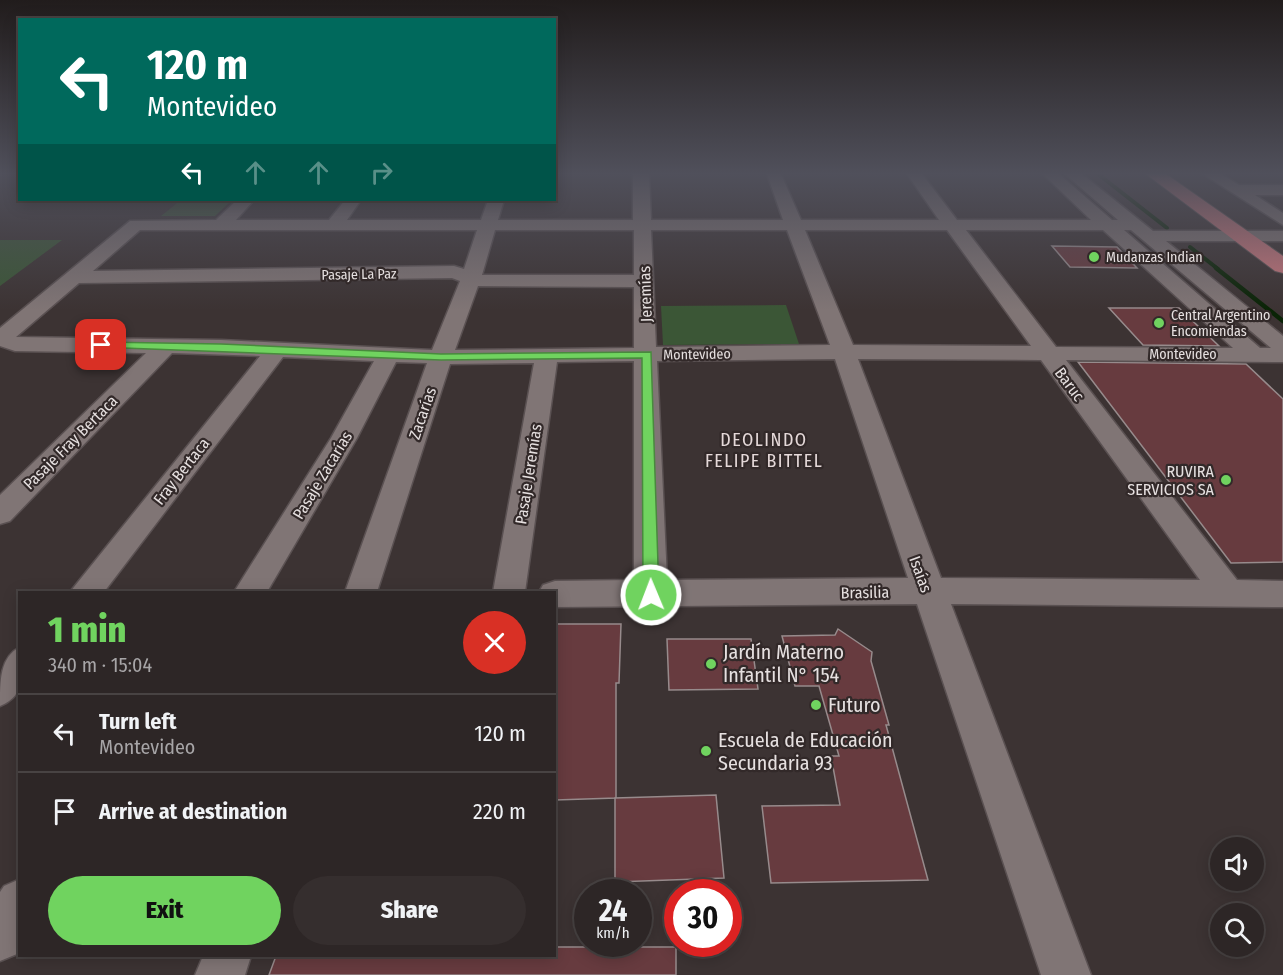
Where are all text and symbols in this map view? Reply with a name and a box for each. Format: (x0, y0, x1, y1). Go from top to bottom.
text: 120 m (147, 40, 248, 90)
icon: left (48, 42, 126, 120)
text: Montevideo (147, 91, 277, 123)
icon: left (176, 156, 209, 189)
icon: ahead (239, 156, 272, 189)
icon: ahead (302, 156, 335, 189)
icon: right (365, 156, 398, 189)
place label: Mudanzas Indian (1106, 249, 1203, 266)
marker: Mudanzas Indian (1087, 250, 1101, 264)
street label: Pasaje La Paz (321, 265, 397, 284)
street label: Jeremías (635, 265, 656, 322)
place label: Central Argentino Encomiendas (1171, 307, 1270, 340)
marker: Central Argentino Encomiendas (1152, 316, 1166, 330)
pin (75, 319, 126, 370)
icon: arrive (84, 328, 117, 361)
street label: Montevideo (663, 345, 731, 364)
street label: Montevideo (1149, 346, 1217, 363)
street label: Baruc (1051, 364, 1089, 405)
street label: Zacarías (405, 384, 440, 442)
street label: Pasaje Fray Bertaca (19, 391, 121, 493)
street label: Pasaje Jeremías (511, 422, 546, 526)
street label: Pasaje Zacarías (289, 428, 356, 523)
district label: DEOLINDO FELIPE BITTEL (705, 429, 823, 472)
street label: Fray Bertaca (149, 434, 214, 509)
place label: RUVIRA SERVICIOS SA (1127, 462, 1215, 499)
marker: RUVIRA SERVICIOS SA (1219, 473, 1233, 487)
street label: Isaías (905, 553, 936, 595)
position arrow (619, 563, 683, 627)
street label: Brasilia (841, 583, 890, 602)
text: 1 min (48, 608, 126, 652)
button: close (463, 611, 526, 674)
place label: Jardín Materno Infantil N° 154 (723, 640, 844, 687)
text: 340 m · 15:04 (48, 653, 152, 677)
marker: Jardín Materno Infantil N° 154 (704, 657, 718, 671)
place label: Futuro (828, 693, 880, 717)
marker: Futuro (809, 698, 823, 712)
text: Turn left (99, 708, 177, 735)
icon: left (48, 717, 81, 750)
text: 120 m (474, 720, 526, 747)
place label: Escuela de Educación Secundaria 93 (718, 728, 893, 775)
text: Montevideo (99, 735, 195, 759)
marker: Escuela de Educación Secundaria 93 (699, 744, 713, 758)
icon: arrive (48, 795, 81, 828)
text: Arrive at destination (99, 798, 287, 825)
text: 220 m (473, 798, 526, 825)
map controls (1210, 837, 1264, 957)
button: sound (1210, 837, 1264, 891)
button: Exit (48, 876, 281, 945)
button: Share (293, 876, 526, 945)
speed limit sign: 30 (664, 879, 742, 957)
text: 24 (599, 893, 627, 929)
button: search (1210, 903, 1264, 957)
text: km/h (596, 924, 630, 942)

